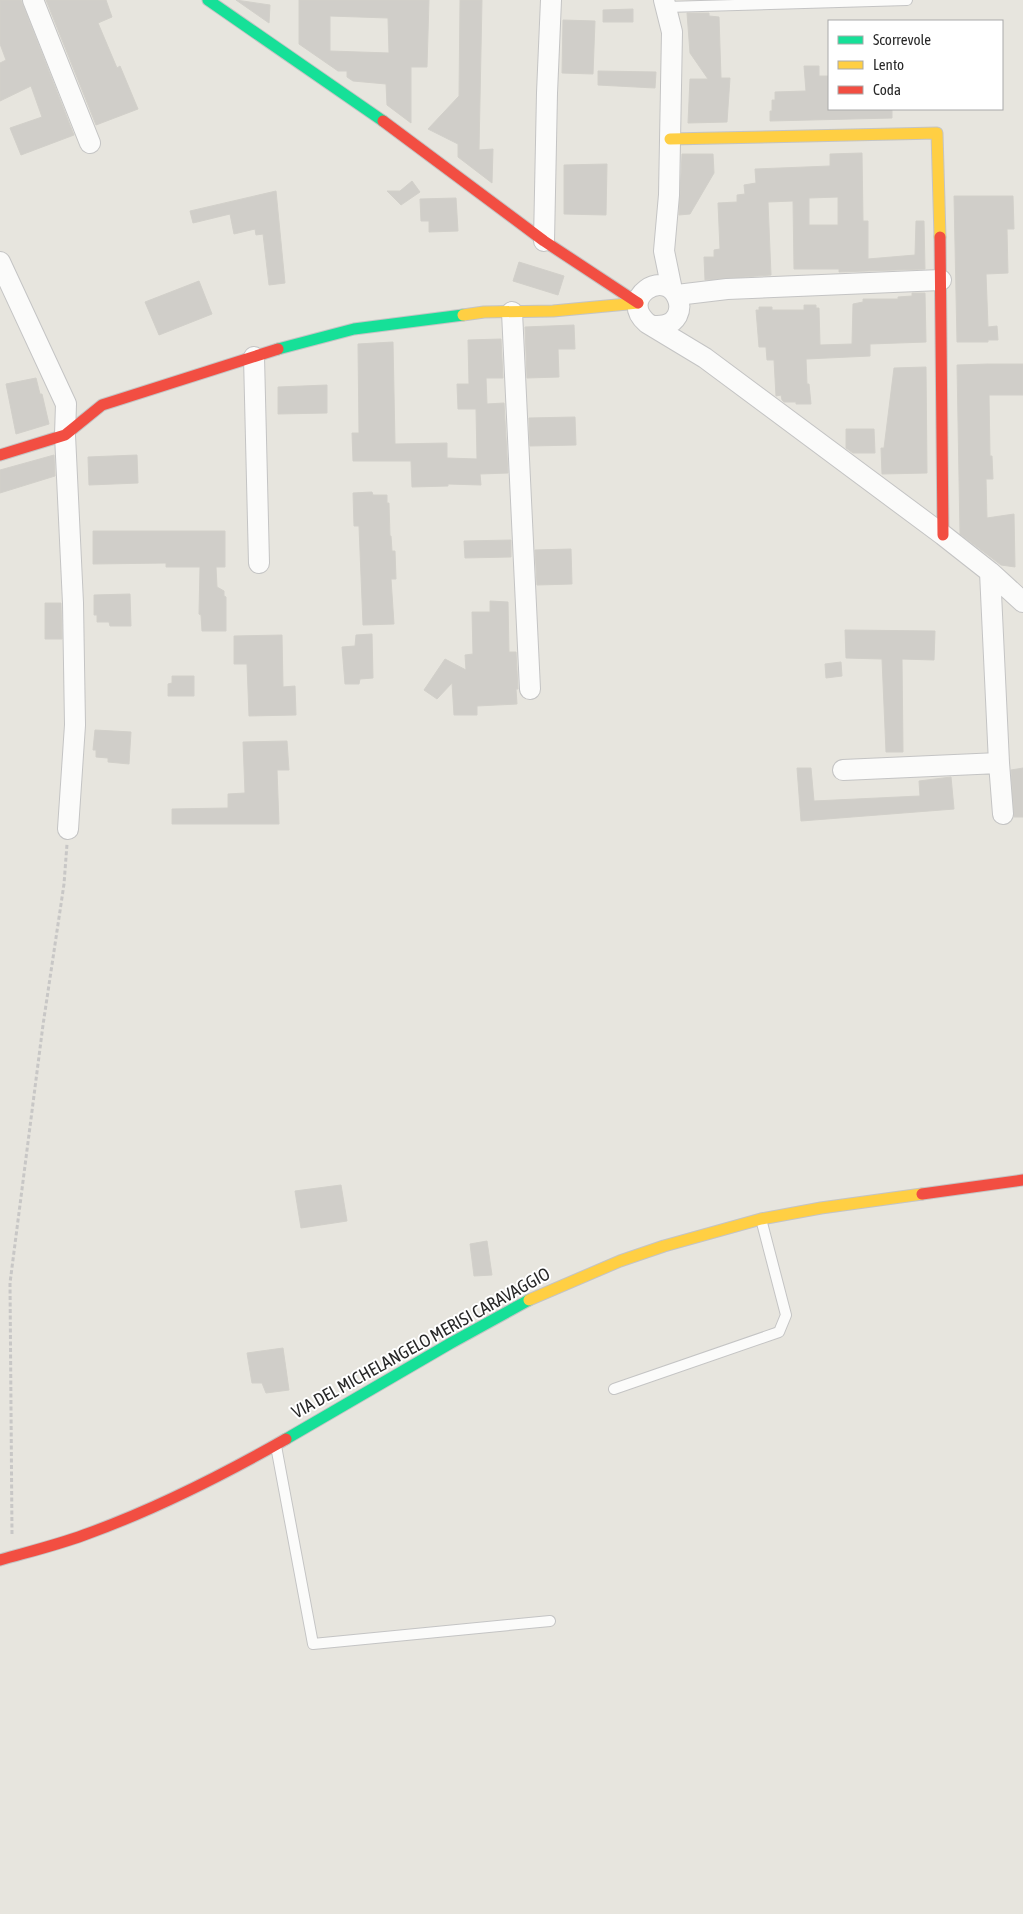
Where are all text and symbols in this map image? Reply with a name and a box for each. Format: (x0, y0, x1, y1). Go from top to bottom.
legend (828, 20, 1003, 110)
text: Scorrevole (873, 31, 931, 48)
text: Lento (873, 56, 904, 73)
text: Coda (873, 81, 901, 98)
street label: VIA DEL MICHELANGELO MERISI CARAVAGGIO (288, 1263, 553, 1422)

